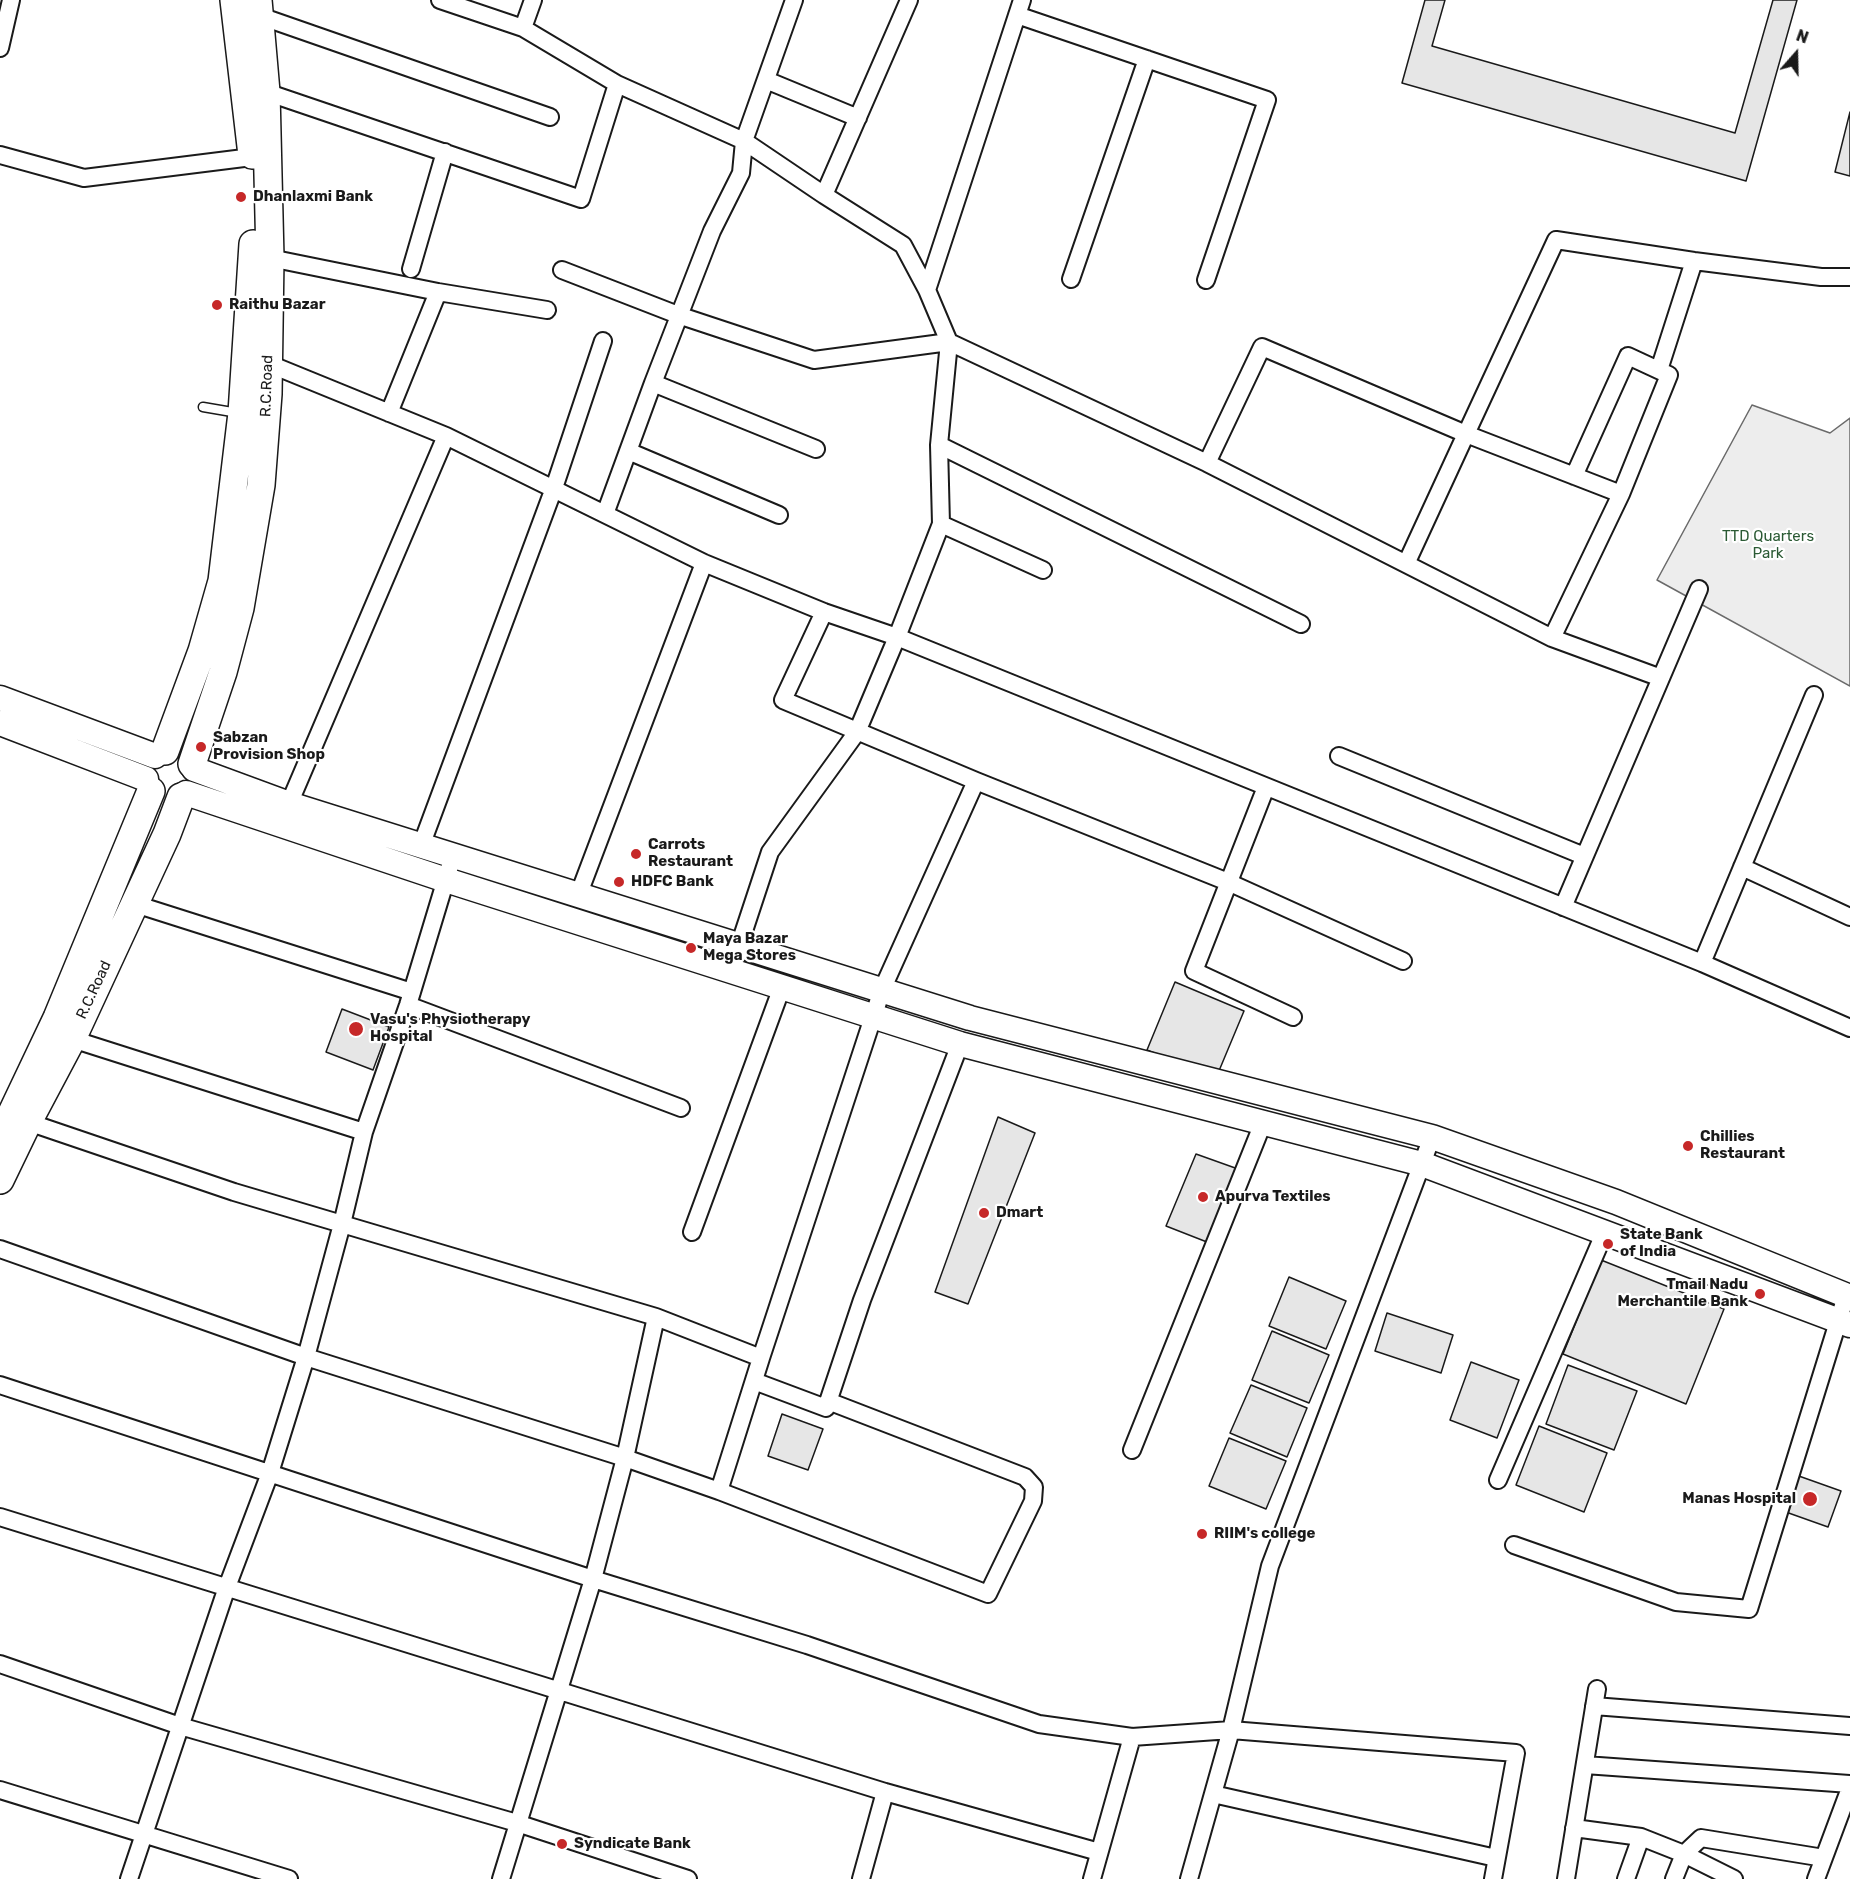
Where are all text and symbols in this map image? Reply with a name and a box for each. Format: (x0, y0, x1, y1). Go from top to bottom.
north arrow (1766, 24, 1826, 84)
text: N (1794, 26, 1811, 48)
place label: Dhanlaxmi Bank (253, 188, 373, 206)
marker: Dhanlaxmi Bank (234, 190, 248, 204)
place label: Raithu Bazar (229, 296, 325, 314)
marker: Raithu Bazar (210, 298, 224, 312)
street label: R.C.Road (257, 355, 277, 417)
park label: TTD Quarters Park (1722, 528, 1814, 563)
place label: Sabzan Provision Shop (213, 729, 325, 764)
marker: Sabzan Provision Shop (194, 740, 208, 754)
place label: Carrots Restaurant (648, 836, 733, 871)
marker: Carrots Restaurant (629, 847, 643, 861)
place label: HDFC Bank (631, 873, 714, 891)
marker: HDFC Bank (612, 875, 626, 889)
place label: Maya Bazar Mega Stores (703, 930, 796, 965)
marker: Maya Bazar Mega Stores (684, 941, 698, 955)
street label: R.C.Road (73, 958, 115, 1022)
place label: Vasu's Physiotherapy Hospital (370, 1011, 530, 1046)
marker: Vasu's Physiotherapy Hospital (347, 1020, 365, 1038)
place label: Chillies Restaurant (1700, 1128, 1785, 1163)
marker: Chillies Restaurant (1681, 1139, 1695, 1153)
place label: Apurva Textiles (1215, 1188, 1331, 1206)
marker: Apurva Textiles (1196, 1190, 1210, 1204)
place label: Dmart (996, 1204, 1043, 1222)
marker: Dmart (977, 1206, 991, 1220)
place label: State Bank of India (1620, 1226, 1703, 1261)
marker: State Bank of India (1601, 1237, 1615, 1251)
place label: Tmail Nadu Merchantile Bank (1617, 1276, 1748, 1311)
marker: Tmail Nadu Merchantile Bank (1753, 1287, 1767, 1301)
place label: Manas Hospital (1682, 1490, 1796, 1508)
marker: Manas Hospital (1801, 1490, 1819, 1508)
place label: RIIM's college (1214, 1525, 1315, 1543)
marker: RIIM's college (1195, 1527, 1209, 1541)
place label: Syndicate Bank (574, 1835, 691, 1853)
marker: Syndicate Bank (555, 1837, 569, 1851)

